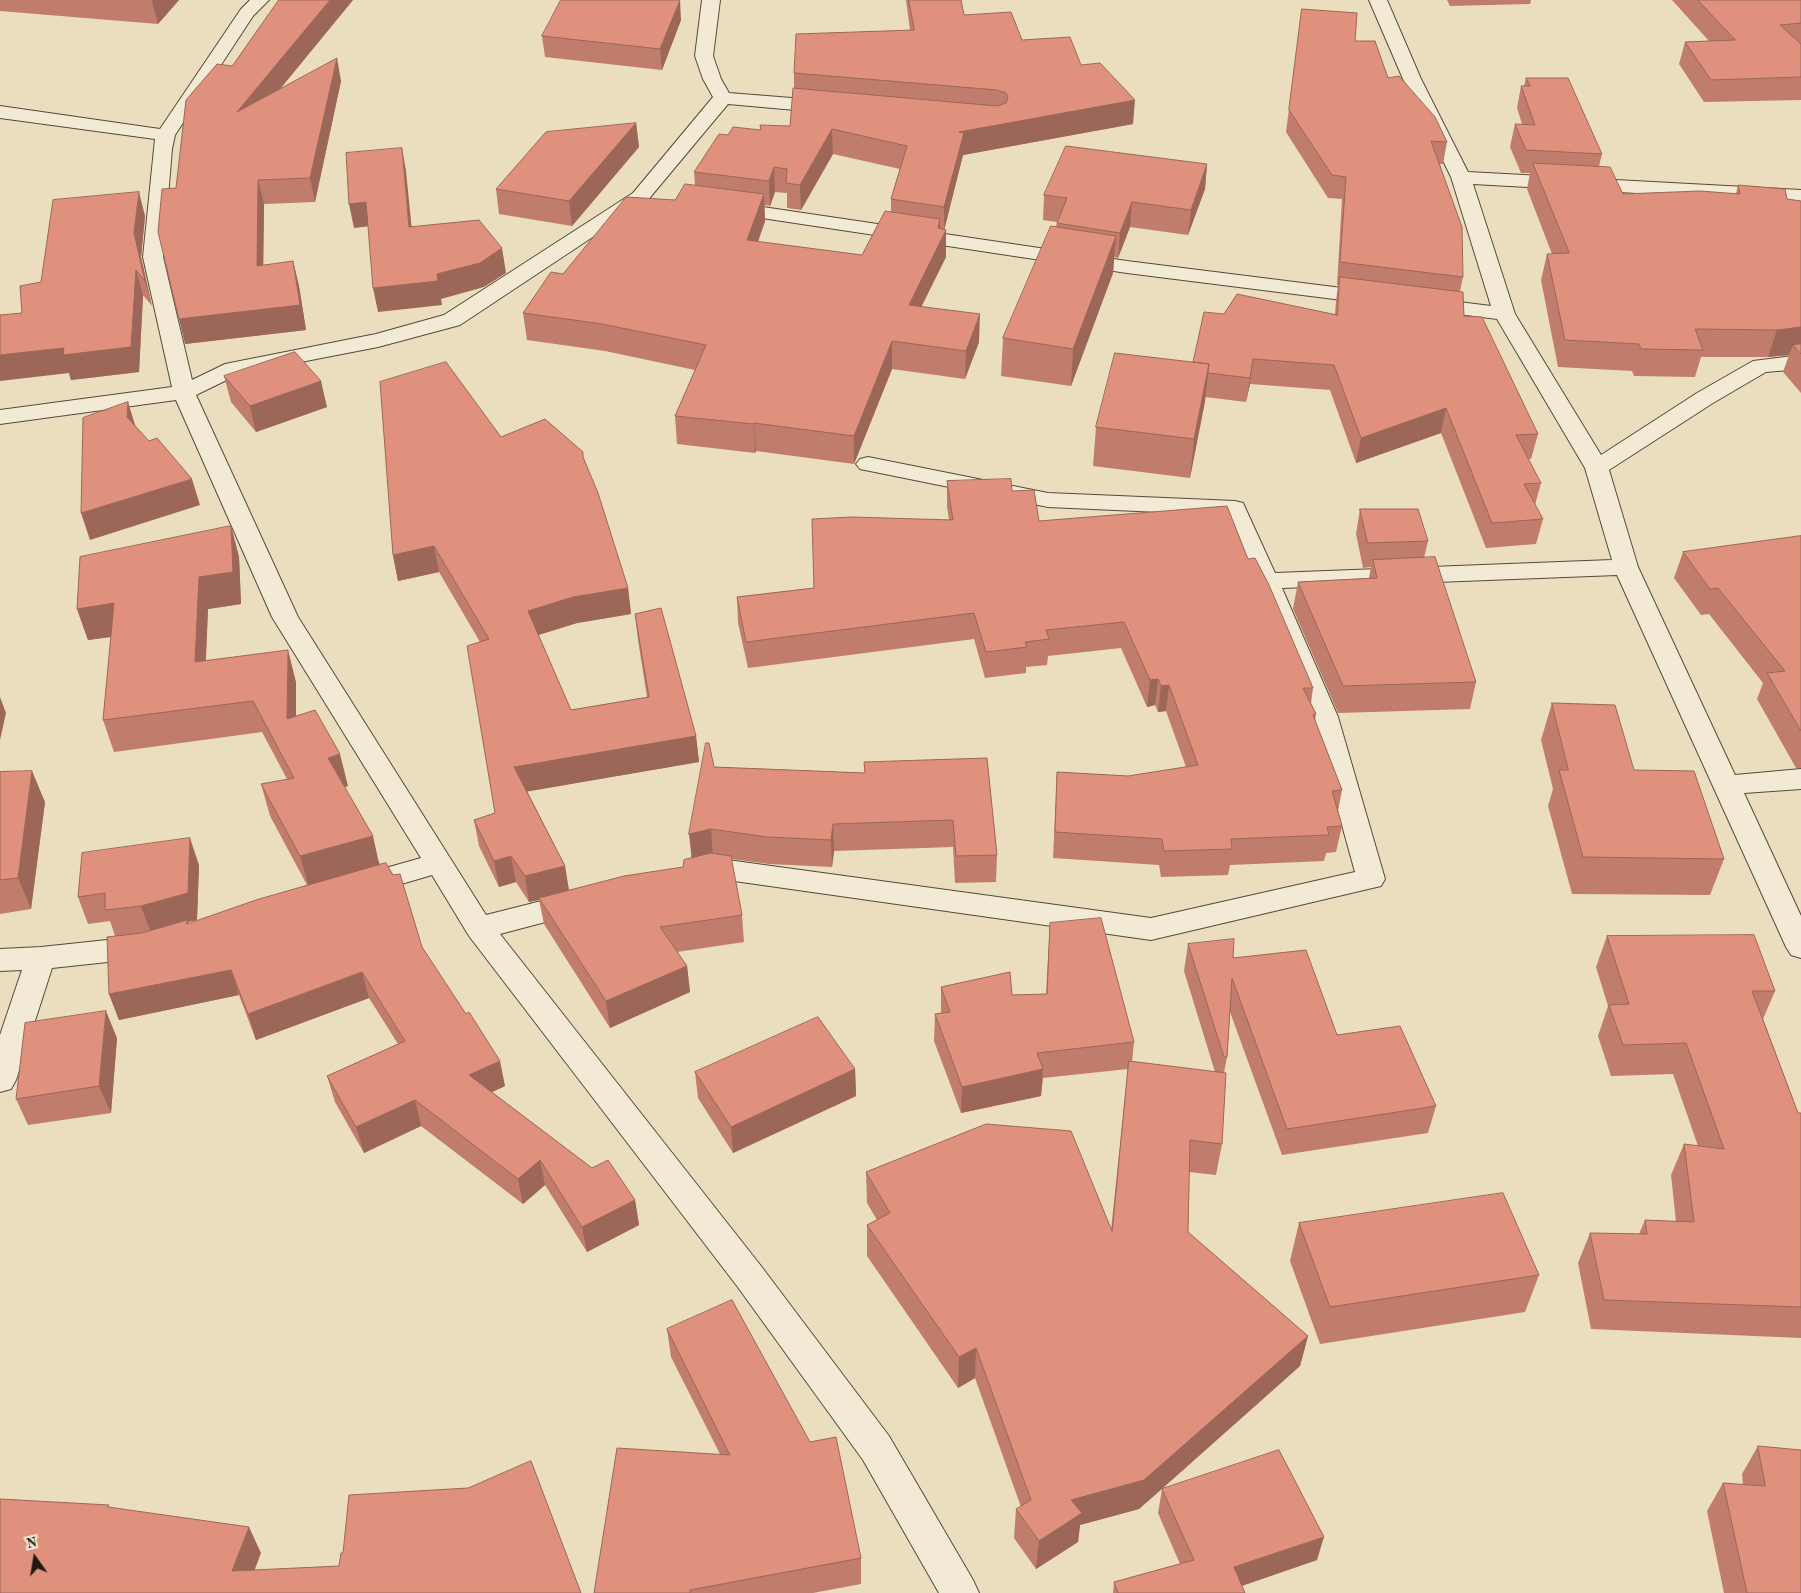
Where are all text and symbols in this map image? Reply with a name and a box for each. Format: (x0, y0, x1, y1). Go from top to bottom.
north arrow (10, 1533, 60, 1583)
text: N (25, 1535, 38, 1551)

